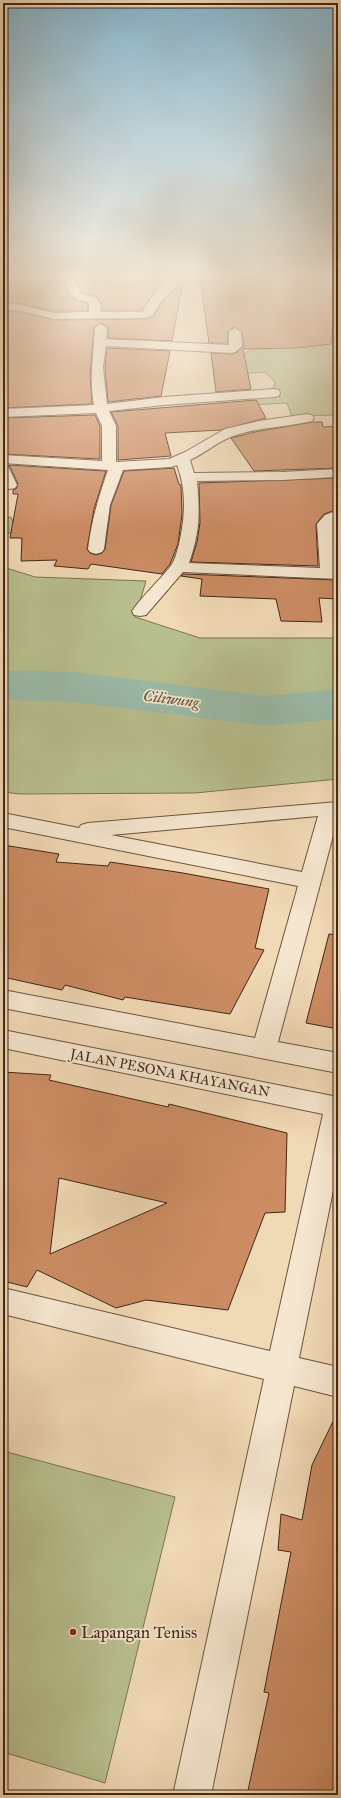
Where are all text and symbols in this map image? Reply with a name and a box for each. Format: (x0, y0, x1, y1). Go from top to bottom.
water label: Ciliwung (142, 687, 201, 711)
street label: JALAN PESONA KHAYANGAN (66, 1045, 272, 1102)
place label: Lapangan Teniss (81, 1622, 197, 1643)
marker: Lapangan Teniss (68, 1627, 78, 1637)

